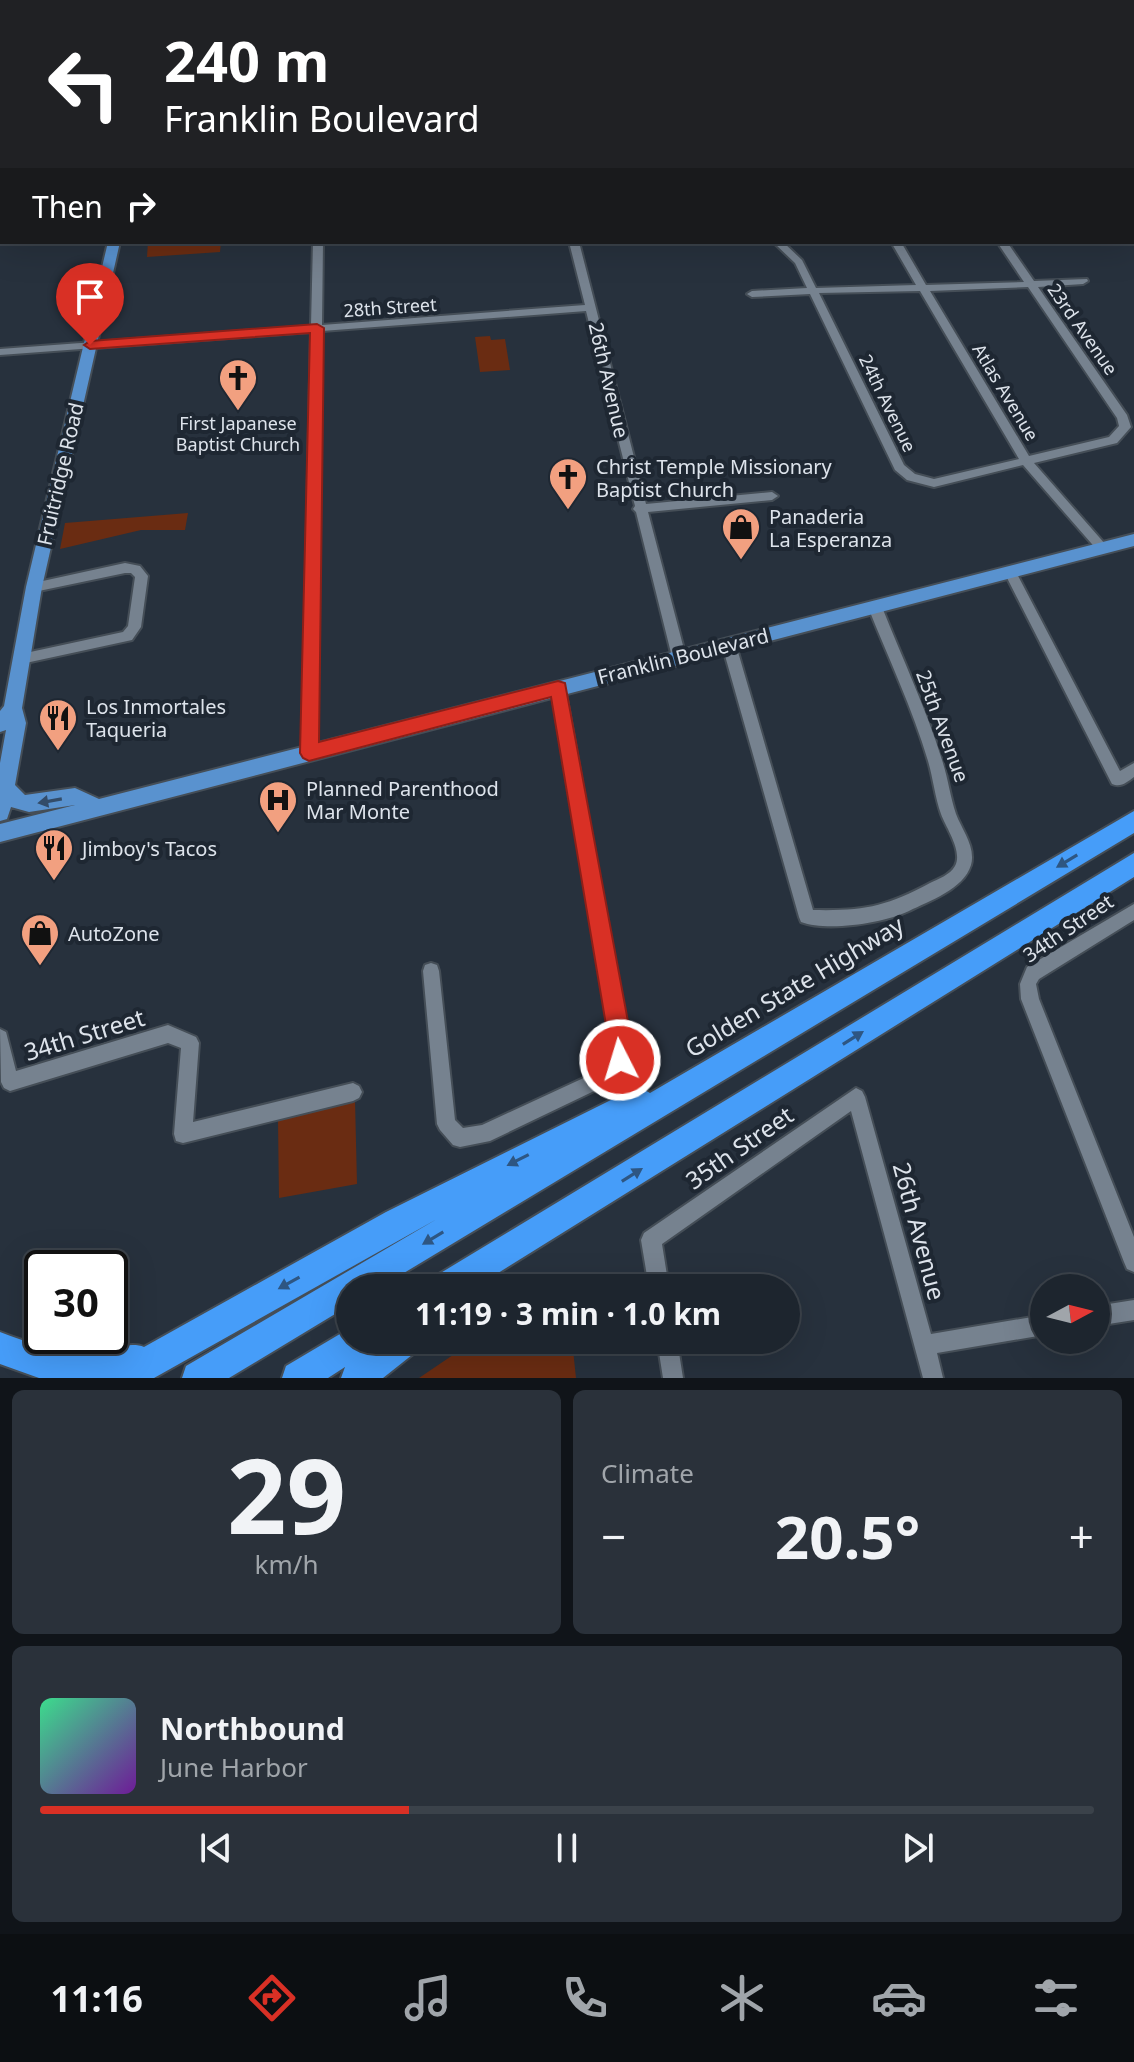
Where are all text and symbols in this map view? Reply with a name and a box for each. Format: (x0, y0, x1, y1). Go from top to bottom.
text: 240 m (164, 22, 329, 98)
icon: left (32, 32, 136, 136)
text: Franklin Boulevard (164, 94, 480, 143)
icon: right (119, 184, 163, 228)
text: Then (32, 186, 103, 227)
pin (56, 263, 124, 345)
icon: arrive (68, 275, 112, 319)
street label: 23rd Avenue (1043, 278, 1123, 380)
street label: 28th Street (343, 292, 438, 322)
street label: 26th Avenue (583, 320, 635, 440)
street label: Atlas Avenue (968, 339, 1044, 445)
street label: 24th Avenue (854, 350, 922, 456)
church icon: First Japanese Baptist Church (217, 357, 259, 412)
street label: Fruitridge Road (30, 400, 90, 548)
place label: First Japanese Baptist Church (176, 411, 300, 456)
place label: Christ Temple Missionary Baptist Church (596, 453, 833, 503)
church icon: Christ Temple Missionary Baptist Church (547, 456, 589, 511)
place label: Panaderia La Esperanza (769, 503, 892, 553)
shop icon: Panaderia La Esperanza (720, 506, 762, 561)
street label: Franklin Boulevard (595, 622, 771, 690)
street label: 25th Avenue (910, 666, 976, 786)
place label: Los Inmortales Taqueria (86, 693, 226, 743)
restaurant icon: Los Inmortales Taqueria (37, 697, 79, 752)
place label: Planned Parenthood Mar Monte (306, 775, 499, 825)
hospital icon: Planned Parenthood Mar Monte (257, 779, 299, 834)
one-way arrow (37, 795, 62, 807)
restaurant icon: Jimboy's Tacos (33, 827, 75, 882)
place label: Jimboy's Tacos (80, 835, 217, 862)
one-way arrow (1056, 854, 1078, 868)
street label: 34th Street (1018, 888, 1118, 968)
street label: Golden State Highway (679, 907, 910, 1064)
shop icon: AutoZone (19, 912, 61, 967)
place label: AutoZone (68, 920, 160, 947)
street label: 34th Street (20, 1000, 149, 1068)
position arrow (578, 1018, 662, 1102)
one-way arrow (842, 1031, 864, 1045)
street label: 35th Street (679, 1098, 800, 1196)
one-way arrow (507, 1154, 530, 1167)
street label: 26th Avenue (886, 1158, 954, 1304)
one-way arrow (621, 1169, 643, 1183)
one-way arrow (422, 1230, 444, 1244)
speed limit sign: 30 (24, 1250, 128, 1354)
north arrow (1030, 1274, 1110, 1354)
map controls (1030, 1274, 1110, 1354)
one-way arrow (278, 1276, 300, 1290)
text: 11:19 · 3 min · 1.0 km (415, 1293, 721, 1334)
text: 29 (227, 1423, 346, 1564)
text: Climate (601, 1455, 694, 1491)
text: 20.5° (775, 1495, 920, 1577)
text: − (601, 1506, 626, 1566)
text: + (1069, 1506, 1094, 1566)
text: km/h (255, 1546, 318, 1582)
text: Northbound (160, 1708, 345, 1749)
text: June Harbor (160, 1749, 308, 1785)
icon: previous (194, 1826, 238, 1870)
icon: pause (545, 1826, 589, 1870)
icon: next (896, 1826, 940, 1870)
icon: directions (244, 1970, 300, 2026)
icon: music (400, 1970, 456, 2026)
icon: phone (557, 1970, 613, 2026)
icon: climate (714, 1970, 770, 2026)
icon: car (871, 1970, 927, 2026)
icon: filters (1028, 1970, 1084, 2026)
text: 11:16 (50, 1974, 143, 2023)

